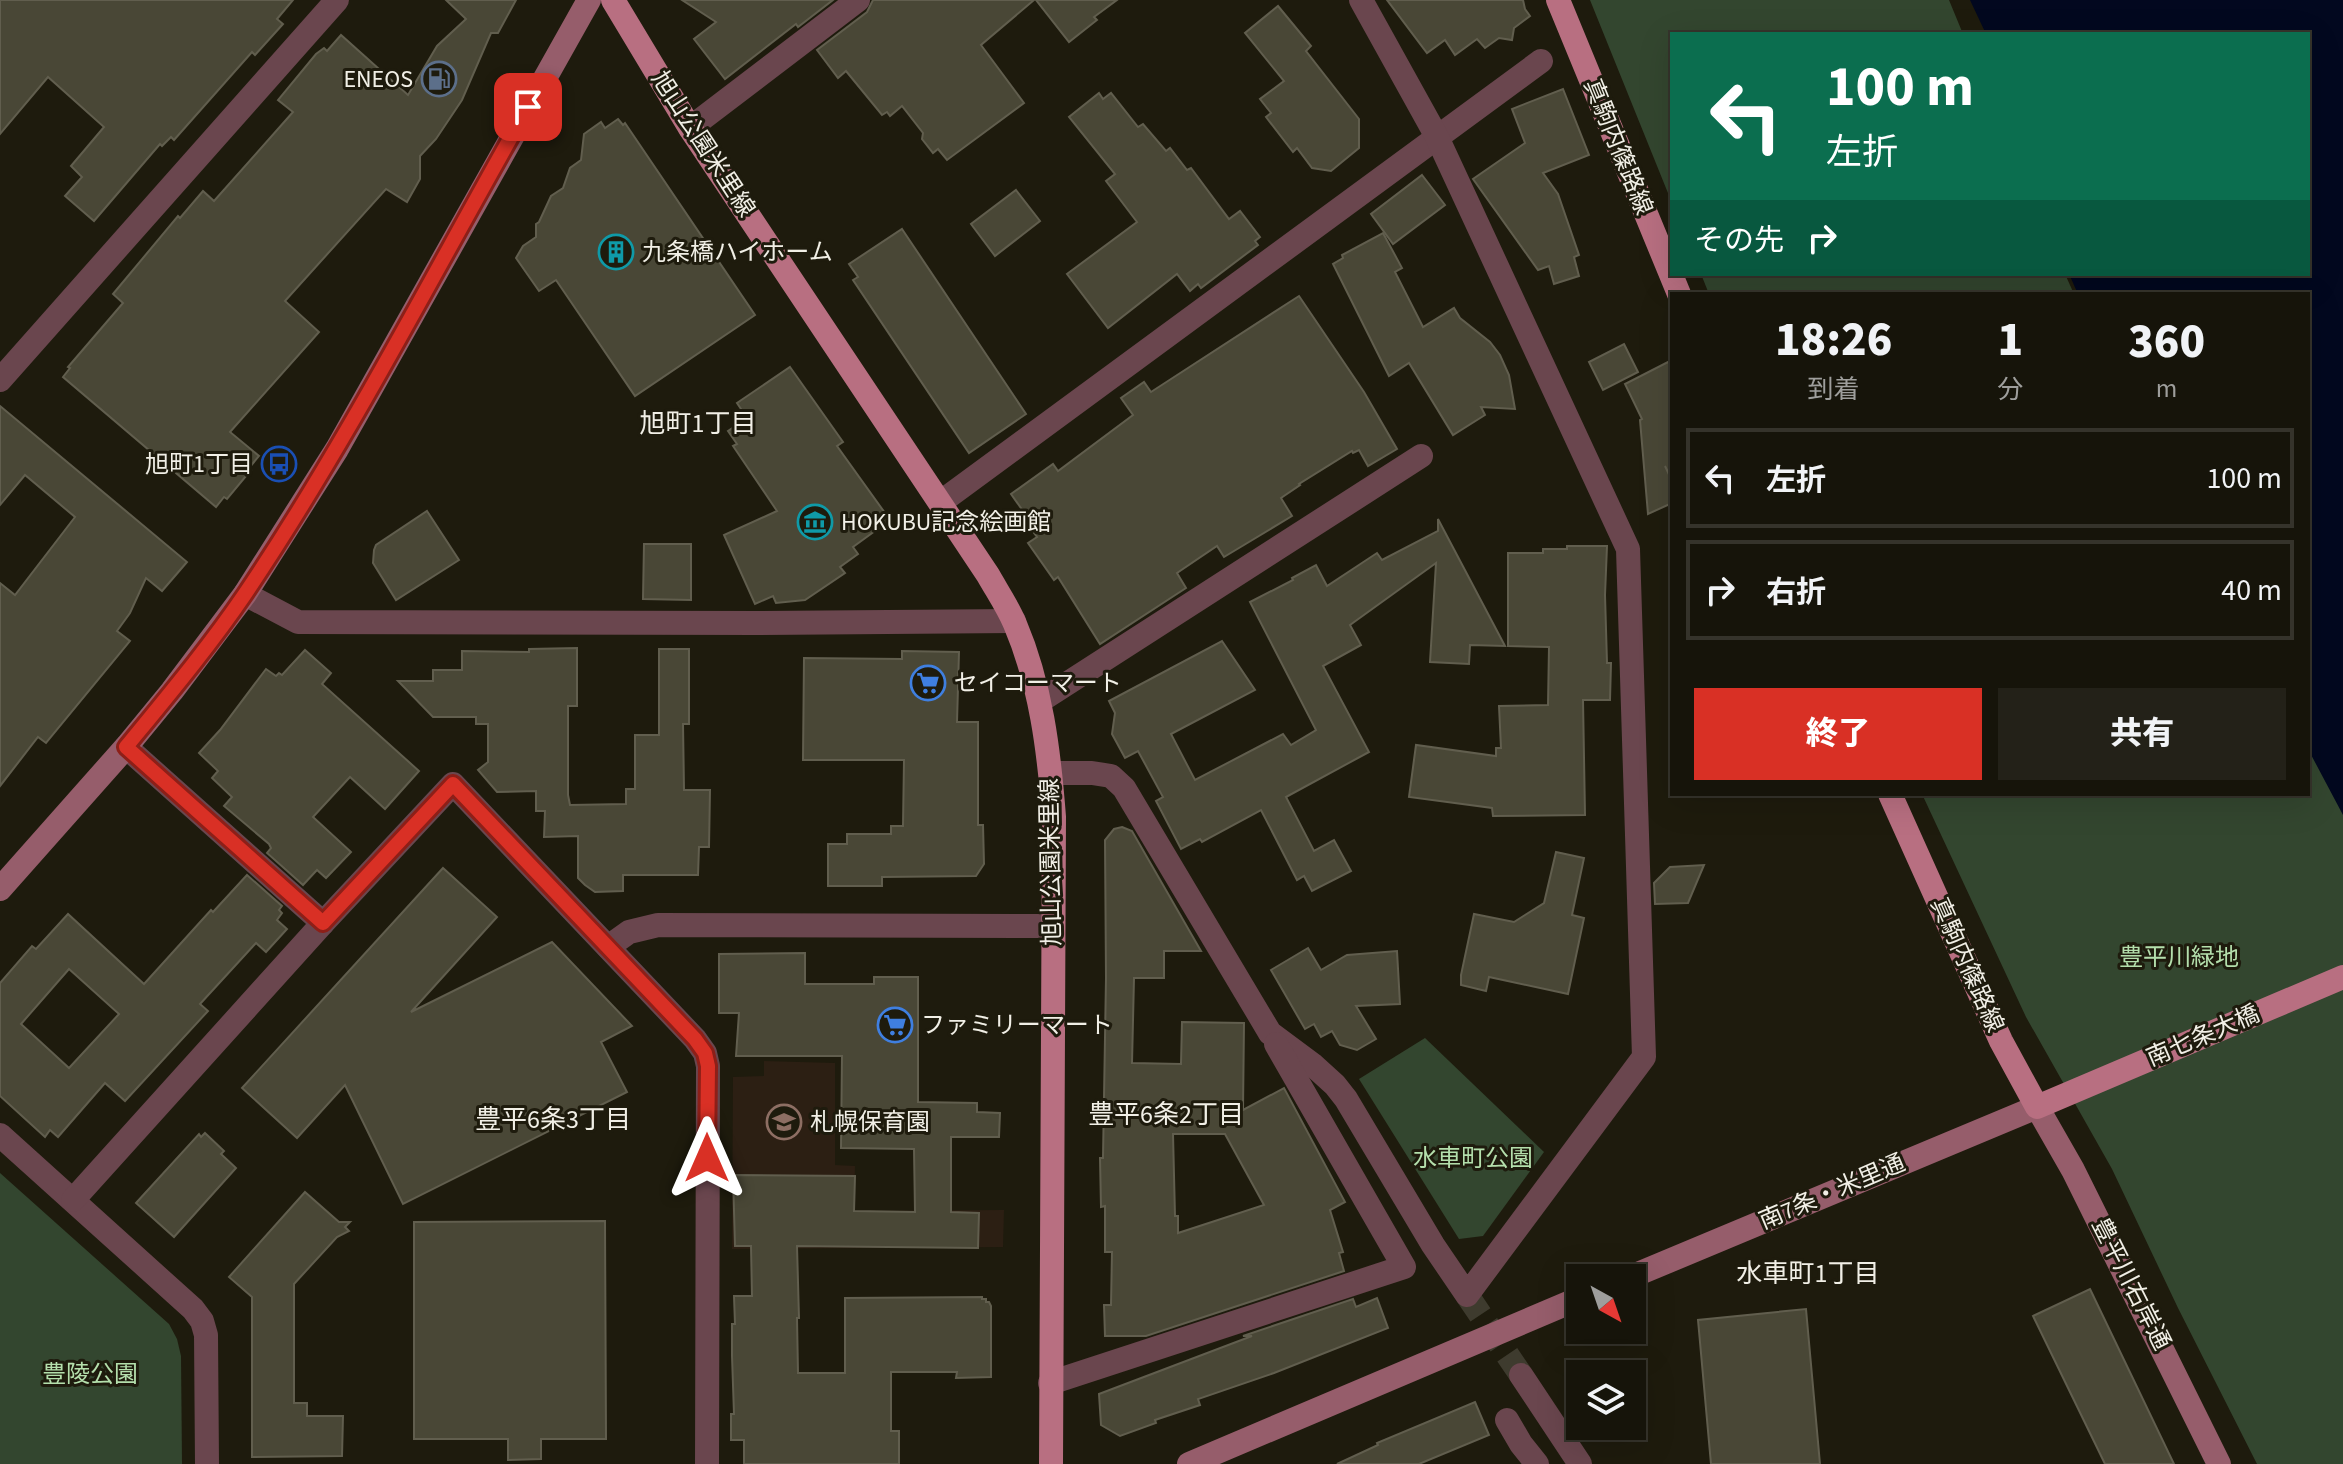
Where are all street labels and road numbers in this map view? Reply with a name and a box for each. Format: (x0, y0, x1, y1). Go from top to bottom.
street label: 旭山公園米里線 (643, 64, 763, 224)
street label: 真駒内篠路線 (1575, 74, 1661, 220)
street label: 旭山公園米里線 (1032, 778, 1070, 946)
street label: 真駒内篠路線 (1922, 892, 2012, 1038)
street label: 南七条大橋 (2141, 996, 2265, 1076)
street label: 南7条・米里通 (1753, 1145, 1911, 1239)
street label: 豊平川右岸通 (2083, 1212, 2179, 1356)

